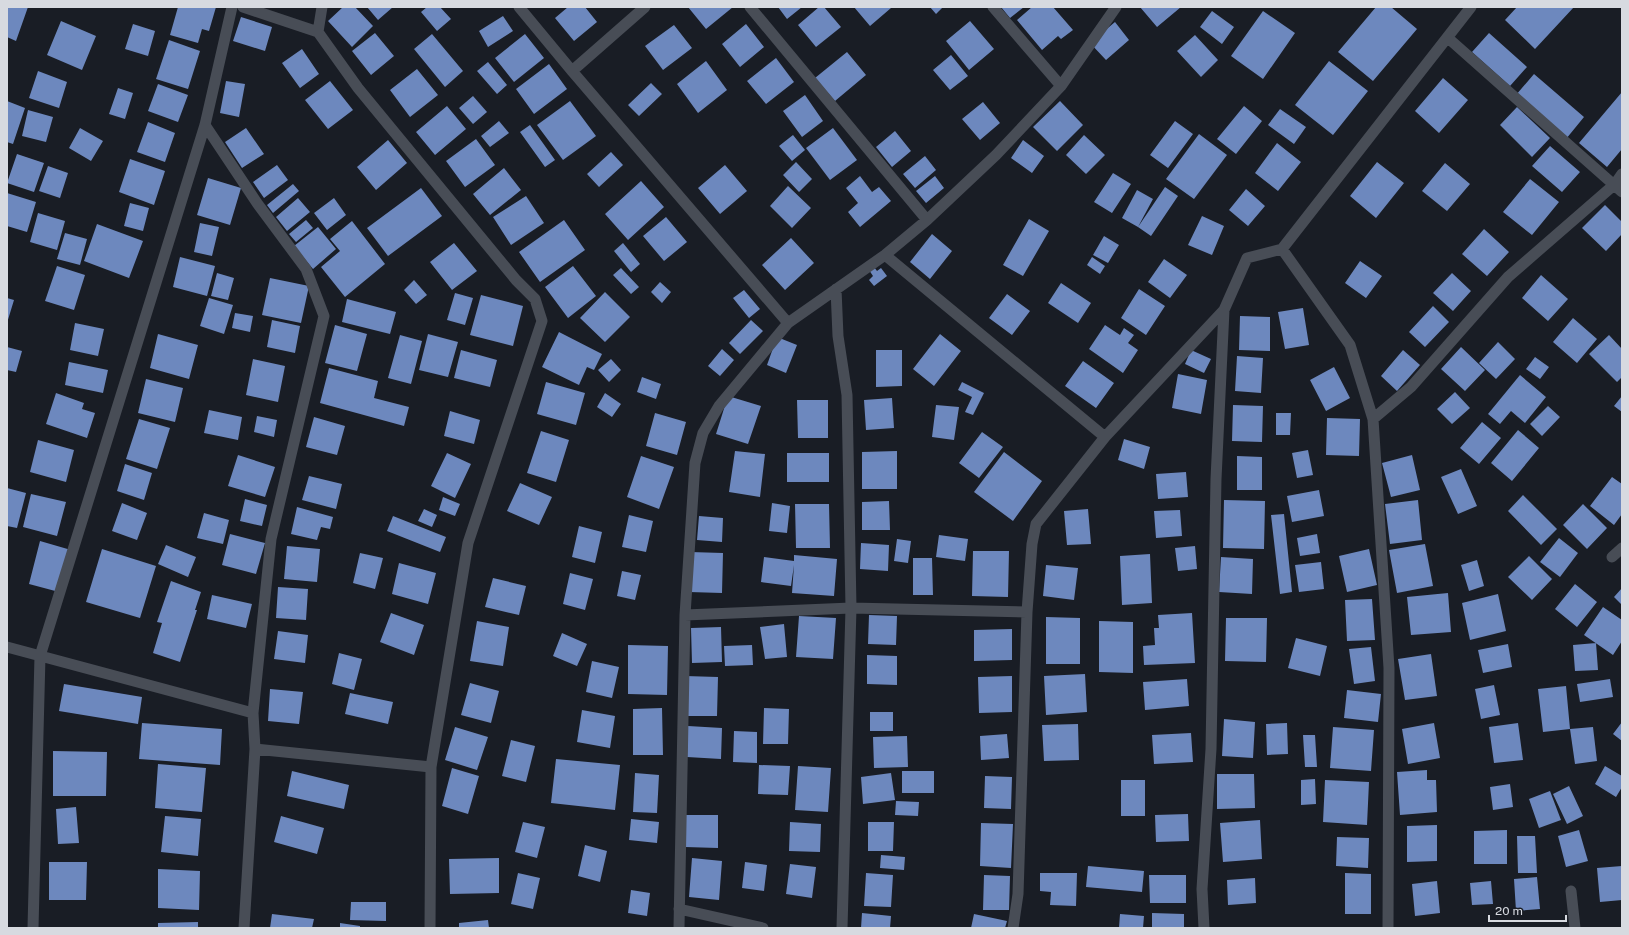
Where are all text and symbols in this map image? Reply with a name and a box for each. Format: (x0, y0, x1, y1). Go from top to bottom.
scale bar (1489, 897, 1566, 923)
text: 20 m (1495, 904, 1523, 918)

